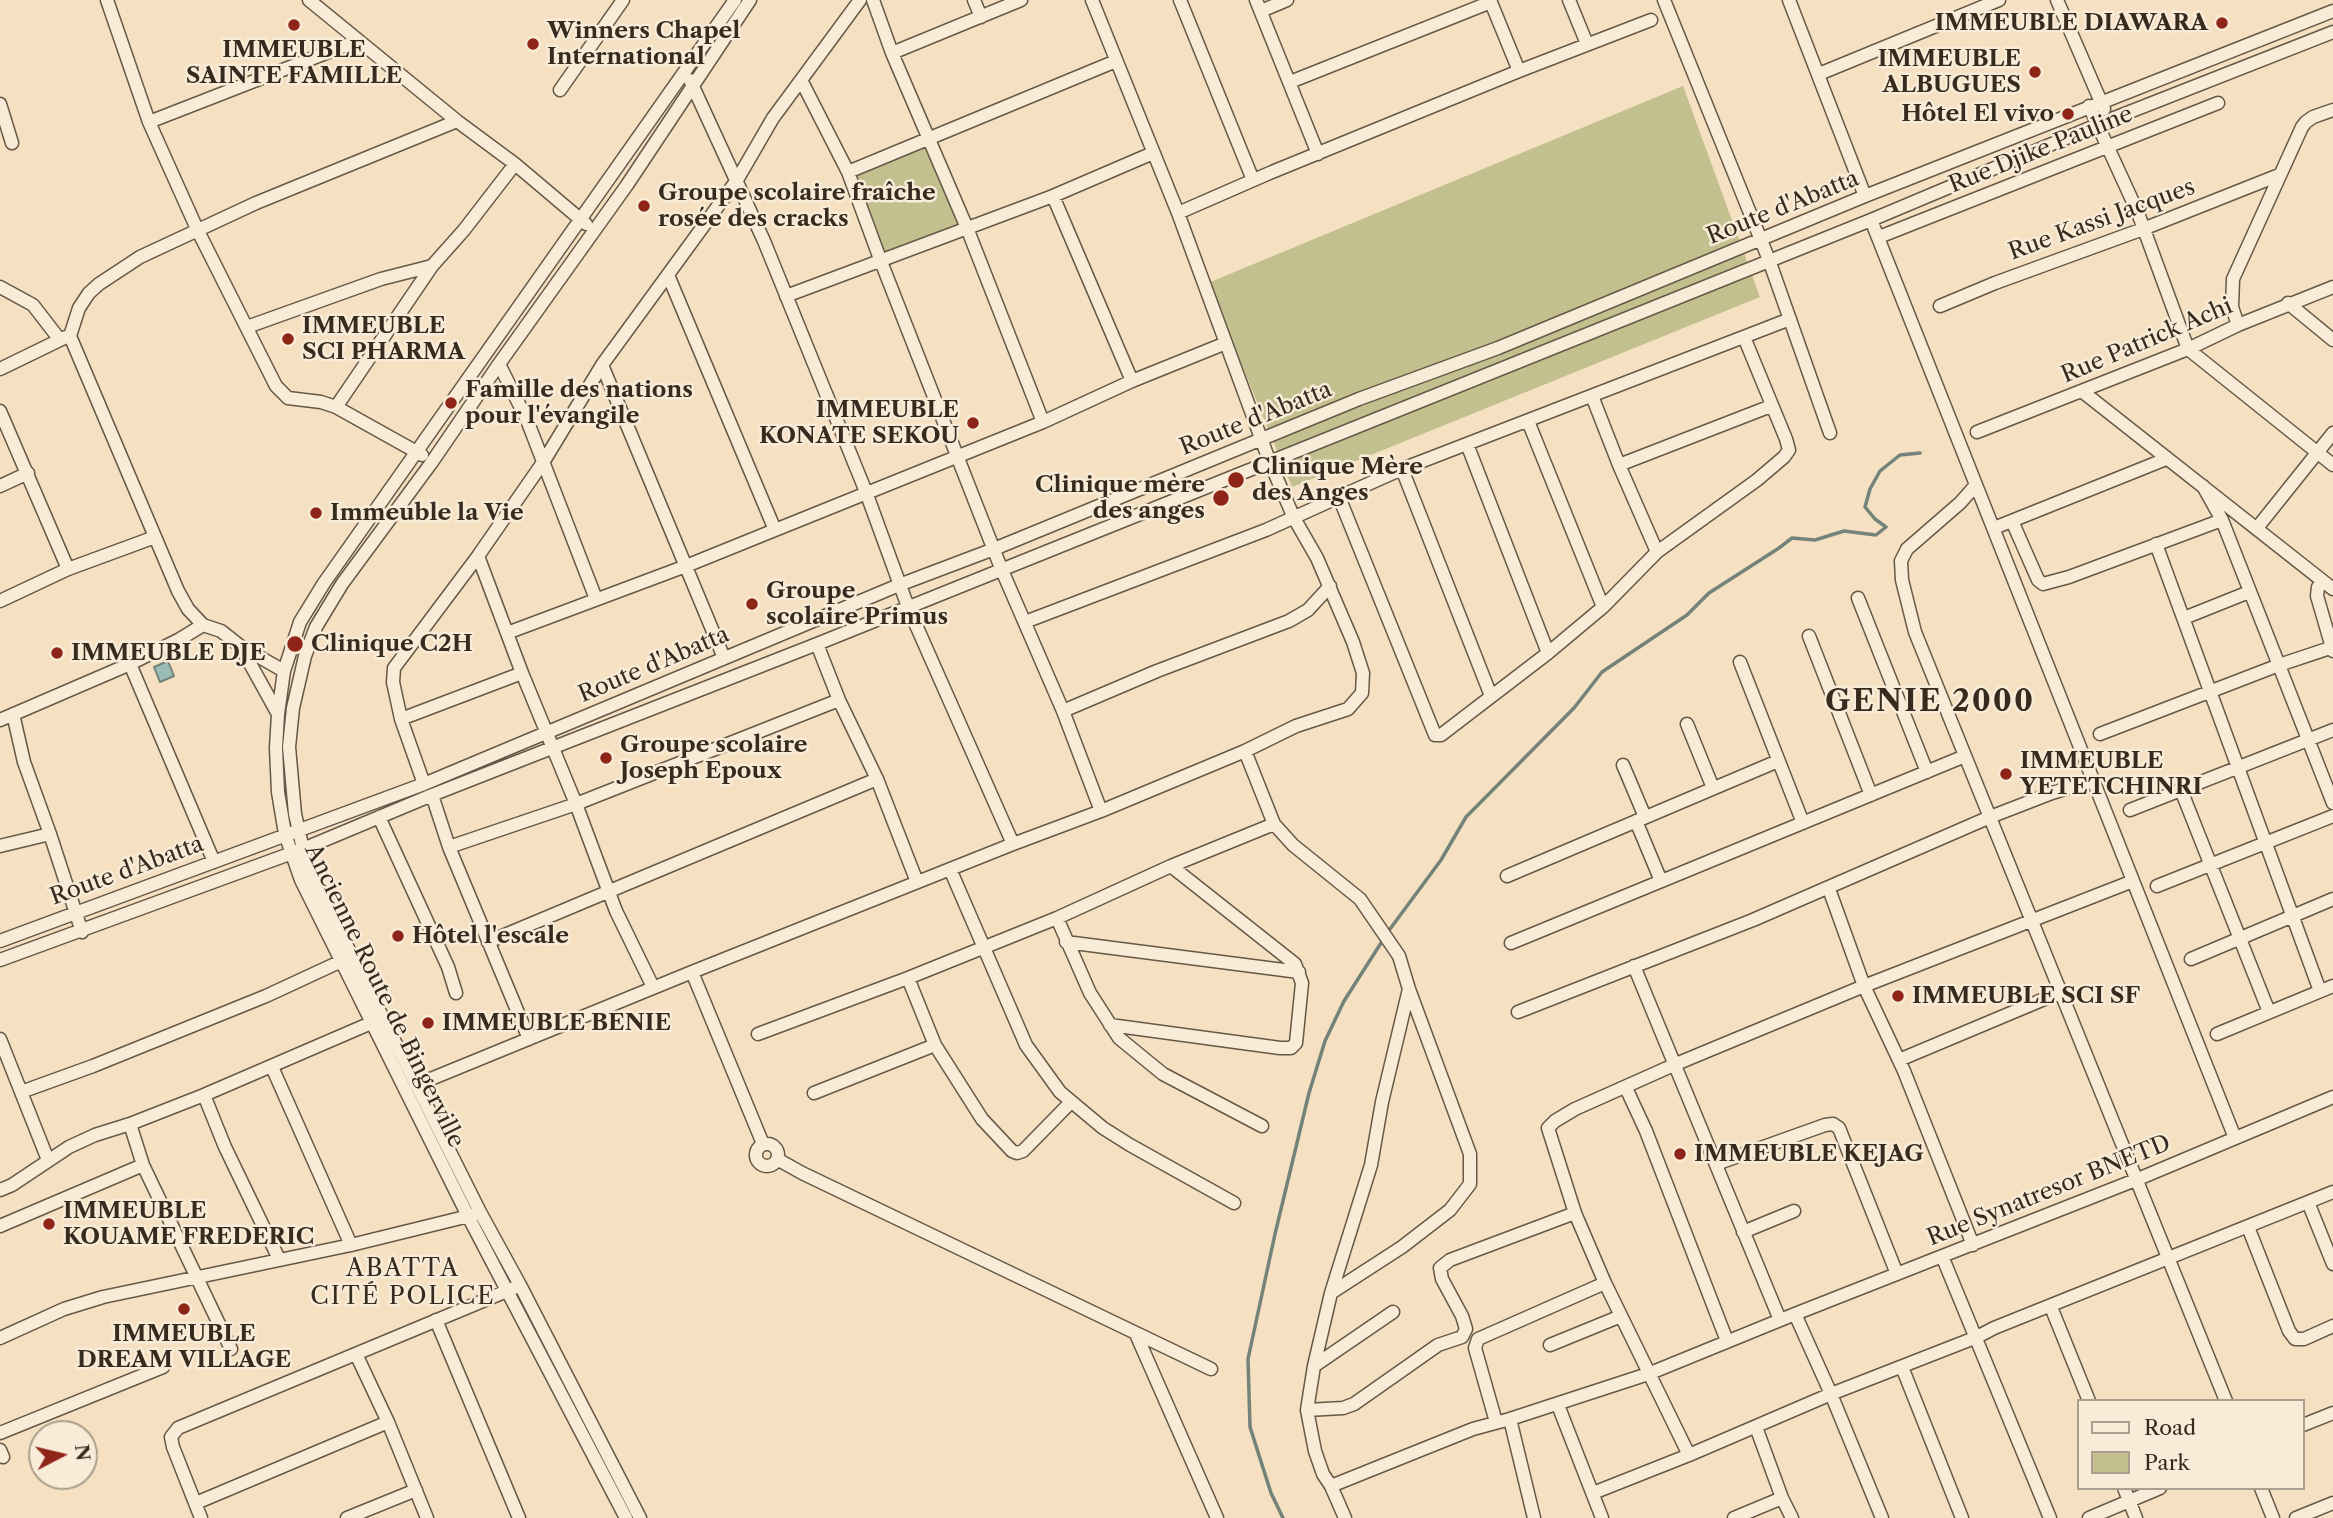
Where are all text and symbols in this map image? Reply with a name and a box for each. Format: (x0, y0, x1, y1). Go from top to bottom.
place label: IMMEUBLE DIAWARA (1935, 9, 2208, 37)
marker: IMMEUBLE DIAWARA (2214, 15, 2230, 31)
marker: IMMEUBLE SAINTE FAMILLE (286, 17, 302, 33)
place label: Winners Chapel International (547, 17, 740, 71)
place label: IMMEUBLE SAINTE FAMILLE (186, 36, 402, 90)
marker: Winners Chapel International (525, 36, 541, 52)
place label: IMMEUBLE ALBUGUES (1878, 45, 2021, 99)
marker: IMMEUBLE ALBUGUES (2027, 64, 2043, 80)
place label: Hôtel El vivo (1901, 100, 2054, 128)
street label: Rue Djike Pauline (1945, 101, 2137, 199)
marker: Hôtel El vivo (2060, 106, 2076, 122)
street label: Route d'Abatta (1703, 165, 1863, 251)
street label: Rue Kassi Jacques (2005, 173, 2199, 267)
place label: Groupe scolaire fraîche rosée des cracks (658, 179, 936, 233)
marker: Groupe scolaire fraîche rosée des cracks (636, 198, 652, 214)
street label: Rue Patrick Achi (2057, 292, 2237, 390)
place label: IMMEUBLE SCI PHARMA (302, 312, 465, 366)
marker: IMMEUBLE SCI PHARMA (280, 331, 296, 347)
place label: Famille des nations pour l'évangile (465, 376, 693, 430)
street label: Route d'Abatta (1176, 376, 1336, 462)
marker: Famille des nations pour l'évangile (443, 395, 459, 411)
place label: IMMEUBLE KONATE SEKOU (759, 396, 959, 450)
marker: IMMEUBLE KONATE SEKOU (965, 415, 981, 431)
place label: Clinique Mère des Anges (1252, 453, 1423, 507)
marker: Clinique Mère des Anges (1226, 470, 1246, 490)
place label: Clinique mère des anges (1035, 471, 1205, 525)
marker: Clinique mère des anges (1211, 488, 1231, 508)
place label: Immeuble la Vie (330, 499, 524, 527)
marker: Immeuble la Vie (308, 505, 324, 521)
place label: Groupe scolaire Primus (766, 577, 948, 631)
marker: Groupe scolaire Primus (744, 596, 760, 612)
street label: Route d'Abatta (574, 621, 734, 709)
place label: Clinique C2H (311, 630, 473, 658)
marker: Clinique C2H (285, 634, 305, 654)
place label: IMMEUBLE DJE (71, 639, 266, 667)
marker: IMMEUBLE DJE (49, 645, 65, 661)
district label: GENIE 2000 (1826, 684, 2034, 720)
place label: Groupe scolaire Joseph Epoux (620, 731, 808, 785)
place label: IMMEUBLE YETETCHINRI (2020, 747, 2202, 801)
marker: Groupe scolaire Joseph Epoux (598, 750, 614, 766)
marker: IMMEUBLE YETETCHINRI (1998, 766, 2014, 782)
street label: Route d'Abatta (47, 830, 207, 912)
street label: Ancienne Route de Bingerville (298, 840, 470, 1152)
place label: Hôtel l'escale (412, 922, 569, 950)
marker: Hôtel l'escale (390, 928, 406, 944)
place label: IMMEUBLE SCI SF (1912, 982, 2140, 1010)
marker: IMMEUBLE SCI SF (1890, 988, 1906, 1004)
place label: IMMEUBLE BENIE (442, 1009, 671, 1037)
marker: IMMEUBLE BENIE (420, 1015, 436, 1031)
street label: Rue Synatresor BNETD (1923, 1130, 2175, 1252)
place label: IMMEUBLE KEJAG (1694, 1140, 1924, 1168)
marker: IMMEUBLE KEJAG (1672, 1146, 1688, 1162)
place label: IMMEUBLE KOUAME FREDERIC (63, 1197, 314, 1251)
marker: IMMEUBLE KOUAME FREDERIC (41, 1216, 57, 1232)
district label: ABATTA CITÉ POLICE (312, 1255, 494, 1311)
marker: IMMEUBLE DREAM VILLAGE (176, 1301, 192, 1317)
place label: IMMEUBLE DREAM VILLAGE (77, 1320, 291, 1374)
legend (2078, 1399, 2305, 1490)
text: Road (2144, 1415, 2196, 1440)
north arrow (28, 1420, 98, 1490)
text: N (70, 1443, 95, 1462)
text: Park (2144, 1450, 2190, 1475)

